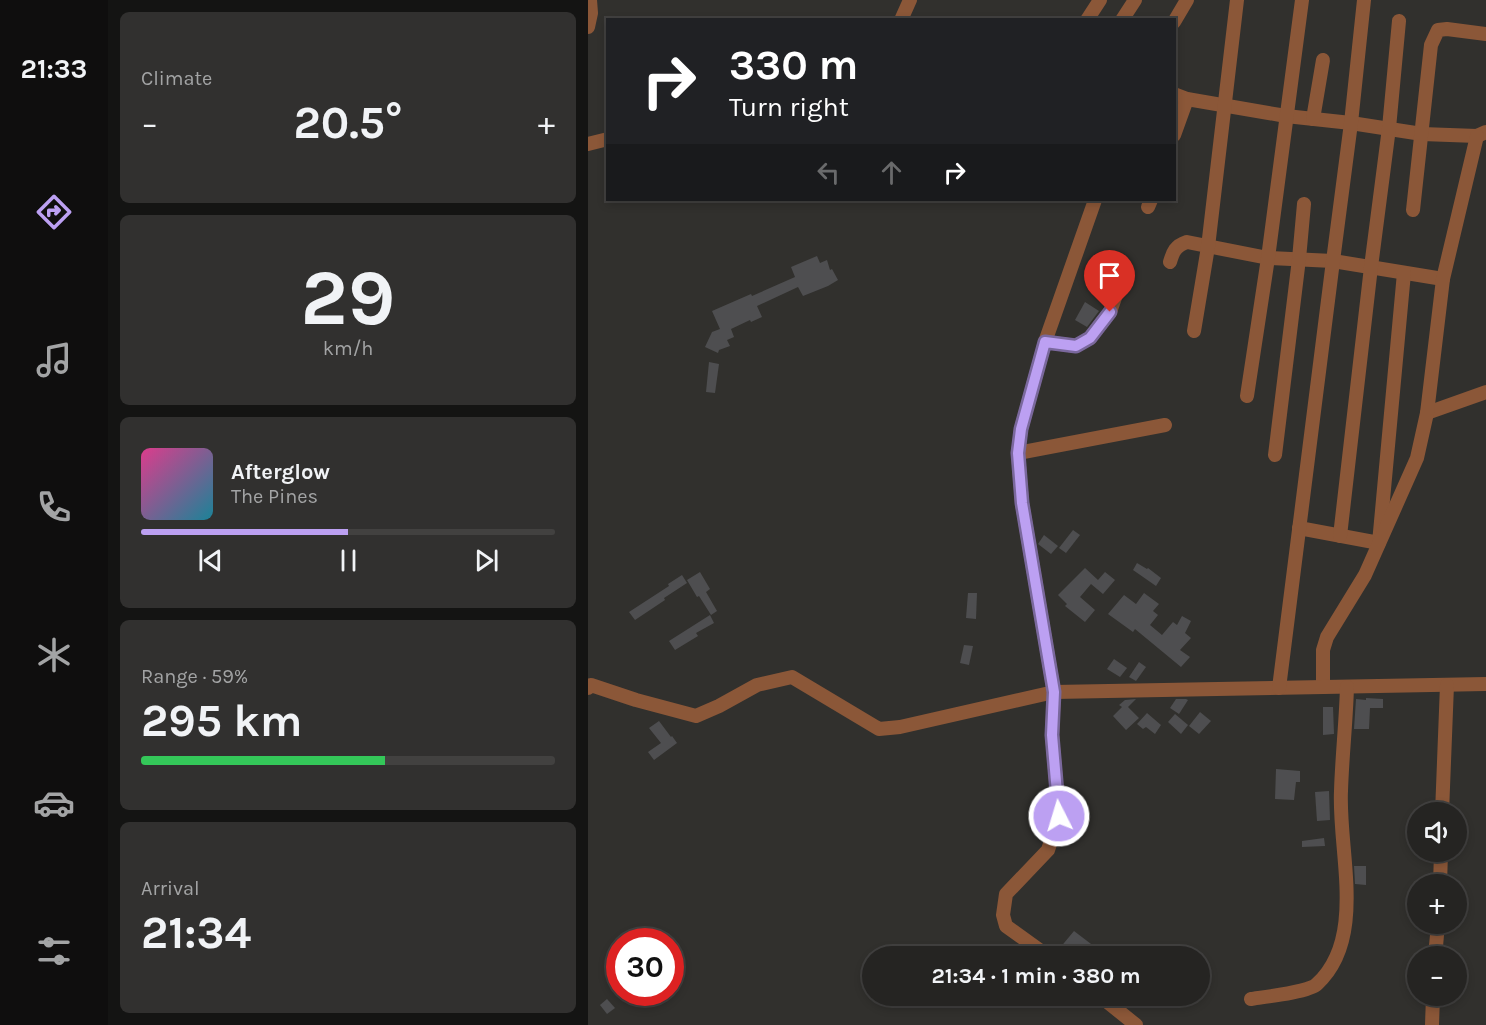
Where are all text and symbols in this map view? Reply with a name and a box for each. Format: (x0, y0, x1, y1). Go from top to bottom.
text: 330 m (729, 40, 858, 90)
icon: right (630, 42, 708, 120)
text: 21:33 (21, 53, 87, 85)
text: Climate (141, 67, 212, 90)
text: Turn right (729, 91, 849, 123)
text: 20.5° (293, 97, 403, 149)
text: − (141, 104, 158, 142)
text: + (538, 104, 555, 142)
icon: left (812, 156, 845, 189)
icon: ahead (875, 156, 908, 189)
icon: right (938, 156, 971, 189)
icon: directions (33, 191, 75, 233)
pin (1084, 250, 1135, 312)
text: 29 (301, 252, 395, 344)
icon: arrive (1093, 259, 1126, 292)
text: km/h (323, 337, 373, 360)
icon: music (33, 339, 75, 381)
text: Afterglow (231, 459, 330, 485)
text: The Pines (231, 485, 318, 508)
icon: phone (33, 486, 75, 528)
icon: previous (194, 544, 227, 577)
icon: pause (332, 544, 365, 577)
icon: next (470, 544, 503, 577)
icon: climate (33, 634, 75, 676)
text: Range · 59% (141, 665, 248, 688)
text: 295 km (141, 695, 303, 747)
icon: car (33, 782, 75, 824)
position arrow (1027, 784, 1091, 848)
map controls (1407, 802, 1467, 1006)
button: sound (1407, 802, 1467, 862)
button: + (1407, 874, 1467, 934)
text: Arrival (141, 877, 200, 900)
text: 21:34 (141, 907, 251, 959)
speed limit sign: 30 (606, 928, 684, 1006)
icon: filters (33, 930, 75, 972)
button: − (1407, 946, 1467, 1006)
text: 21:34 · 1 min · 380 m (931, 963, 1141, 989)

